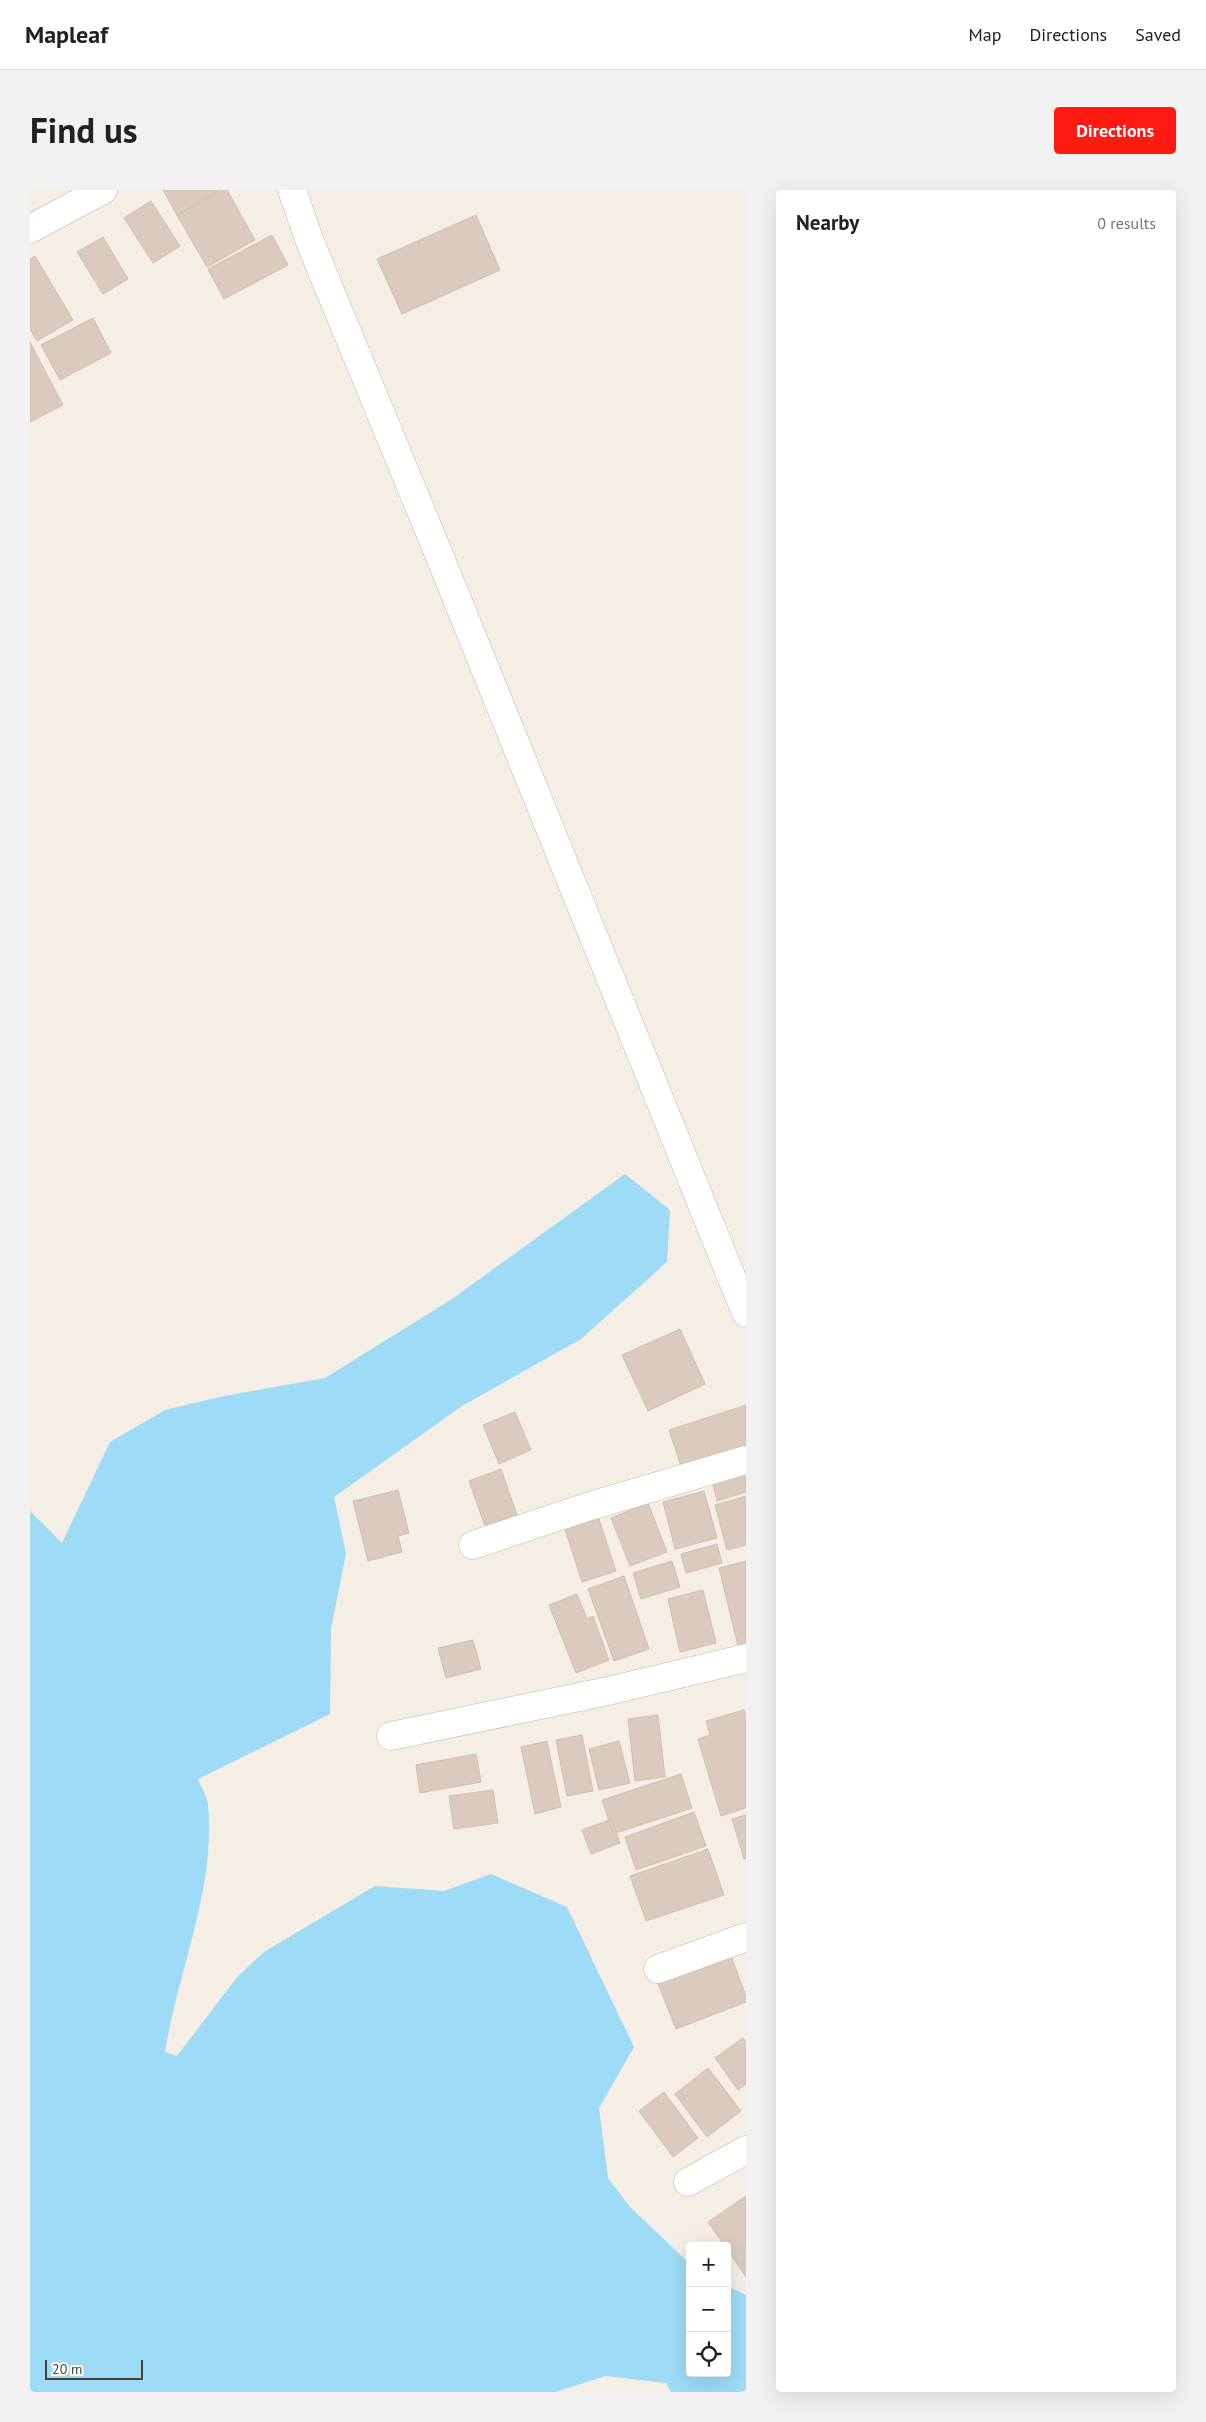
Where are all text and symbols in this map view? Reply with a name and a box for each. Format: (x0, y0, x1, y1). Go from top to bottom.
text: Mapleaf (25, 19, 108, 50)
text: Map (969, 23, 1001, 46)
text: Directions (1029, 23, 1107, 46)
text: Saved (1135, 23, 1181, 46)
text: Find us (30, 107, 138, 153)
button: Directions (1054, 107, 1176, 154)
text: Nearby (796, 209, 859, 236)
text: 0 results (1097, 213, 1156, 233)
map controls (686, 2242, 731, 2377)
button: + (686, 2242, 731, 2287)
button: − (686, 2287, 731, 2332)
button: locate (686, 2332, 731, 2377)
scale bar (45, 2357, 142, 2380)
text: 20 m (52, 2360, 82, 2378)

